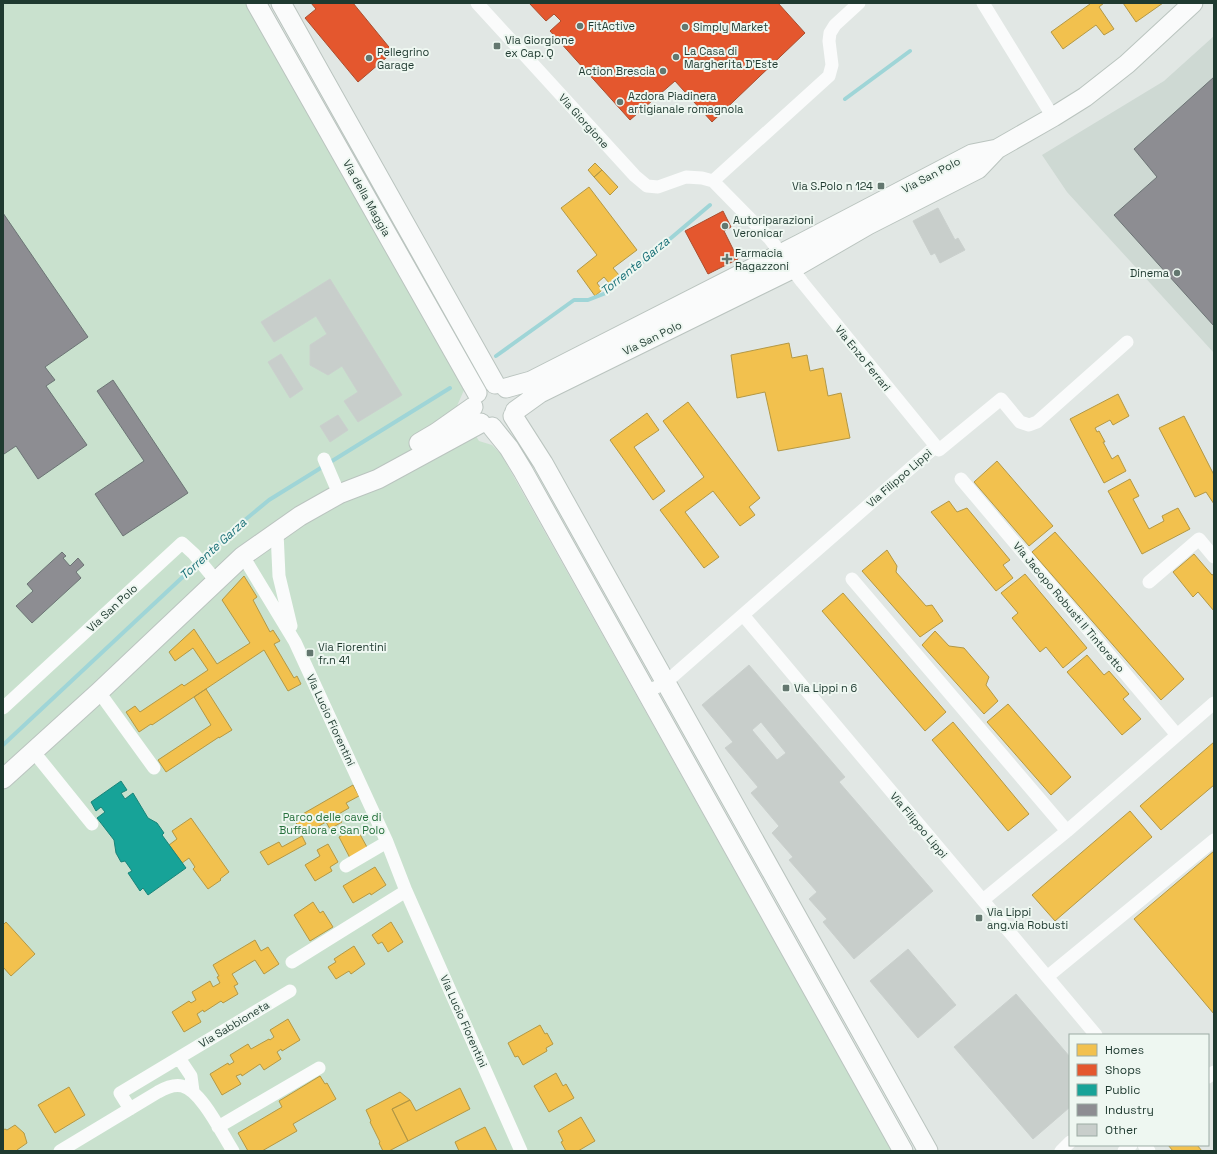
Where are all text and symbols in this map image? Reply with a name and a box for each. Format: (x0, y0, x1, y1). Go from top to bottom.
place label: FitActive (588, 19, 635, 33)
place label: Simply Market (693, 20, 768, 34)
marker: FitActive (575, 21, 585, 31)
marker: Simply Market (680, 22, 690, 32)
place label: Via Giorgione ex Cap. Q (505, 33, 574, 60)
marker: Via Giorgione ex Cap. Q (492, 41, 502, 51)
place label: La Casa di Margherita D'Este (684, 44, 778, 71)
place label: Pellegrino Garage (377, 45, 429, 72)
marker: La Casa di Margherita D'Este (671, 52, 681, 62)
marker: Pellegrino Garage (364, 53, 374, 63)
place label: Action Brescia (578, 64, 656, 78)
marker: Action Brescia (658, 66, 668, 76)
place label: Azdora Piadinera artigianale romagnola (628, 89, 744, 116)
street label: Via Giorgione (556, 91, 612, 151)
marker: Azdora Piadinera artigianale romagnola (615, 97, 625, 107)
street label: Via San Polo (899, 154, 963, 196)
street label: Via della Maggia (340, 157, 394, 239)
place label: Via S.Polo n 124 (792, 179, 873, 193)
marker: Via S.Polo n 124 (876, 181, 886, 191)
place label: Autoriparazioni Veronicar (733, 213, 814, 240)
marker: Autoriparazioni Veronicar (720, 221, 730, 231)
water label: Torrente Garza (597, 233, 673, 299)
place label: Farmacia Ragazzoni (735, 246, 789, 273)
marker: Farmacia Ragazzoni (722, 254, 732, 264)
place label: Dinema (1130, 266, 1170, 280)
marker: Dinema (1172, 268, 1182, 278)
street label: Via San Polo (620, 318, 684, 358)
street label: Via Enzo Ferrari (832, 322, 894, 394)
street label: Via Filippo Lippi (863, 446, 935, 510)
water label: Torrente Garza (176, 515, 250, 583)
street label: Via Jacopo Robusti Il Tintoretto (1010, 539, 1128, 675)
street label: Via San Polo (84, 581, 140, 635)
place label: Via Fiorentini fr.n 41 (318, 640, 387, 667)
marker: Via Fiorentini fr.n 41 (305, 648, 315, 658)
street label: Via Lucio Fiorentini (304, 672, 359, 769)
place label: Via Lippi n 6 (794, 681, 858, 695)
marker: Via Lippi n 6 (781, 683, 791, 693)
street label: Via Filippo Lippi (887, 789, 951, 861)
park label: Parco delle cave di Buffalora e San Polo (279, 810, 385, 837)
place label: Via Lippi ang.via Robusti (987, 905, 1069, 932)
marker: Via Lippi ang.via Robusti (974, 913, 984, 923)
street label: Via Lucio Fiorentini (437, 973, 491, 1070)
street label: Via Sabbioneta (196, 997, 272, 1051)
legend (1069, 1034, 1209, 1146)
text: Homes (1105, 1042, 1144, 1058)
text: Shops (1105, 1062, 1141, 1078)
text: Public (1105, 1082, 1140, 1098)
text: Industry (1105, 1102, 1154, 1118)
text: Other (1105, 1122, 1138, 1138)

